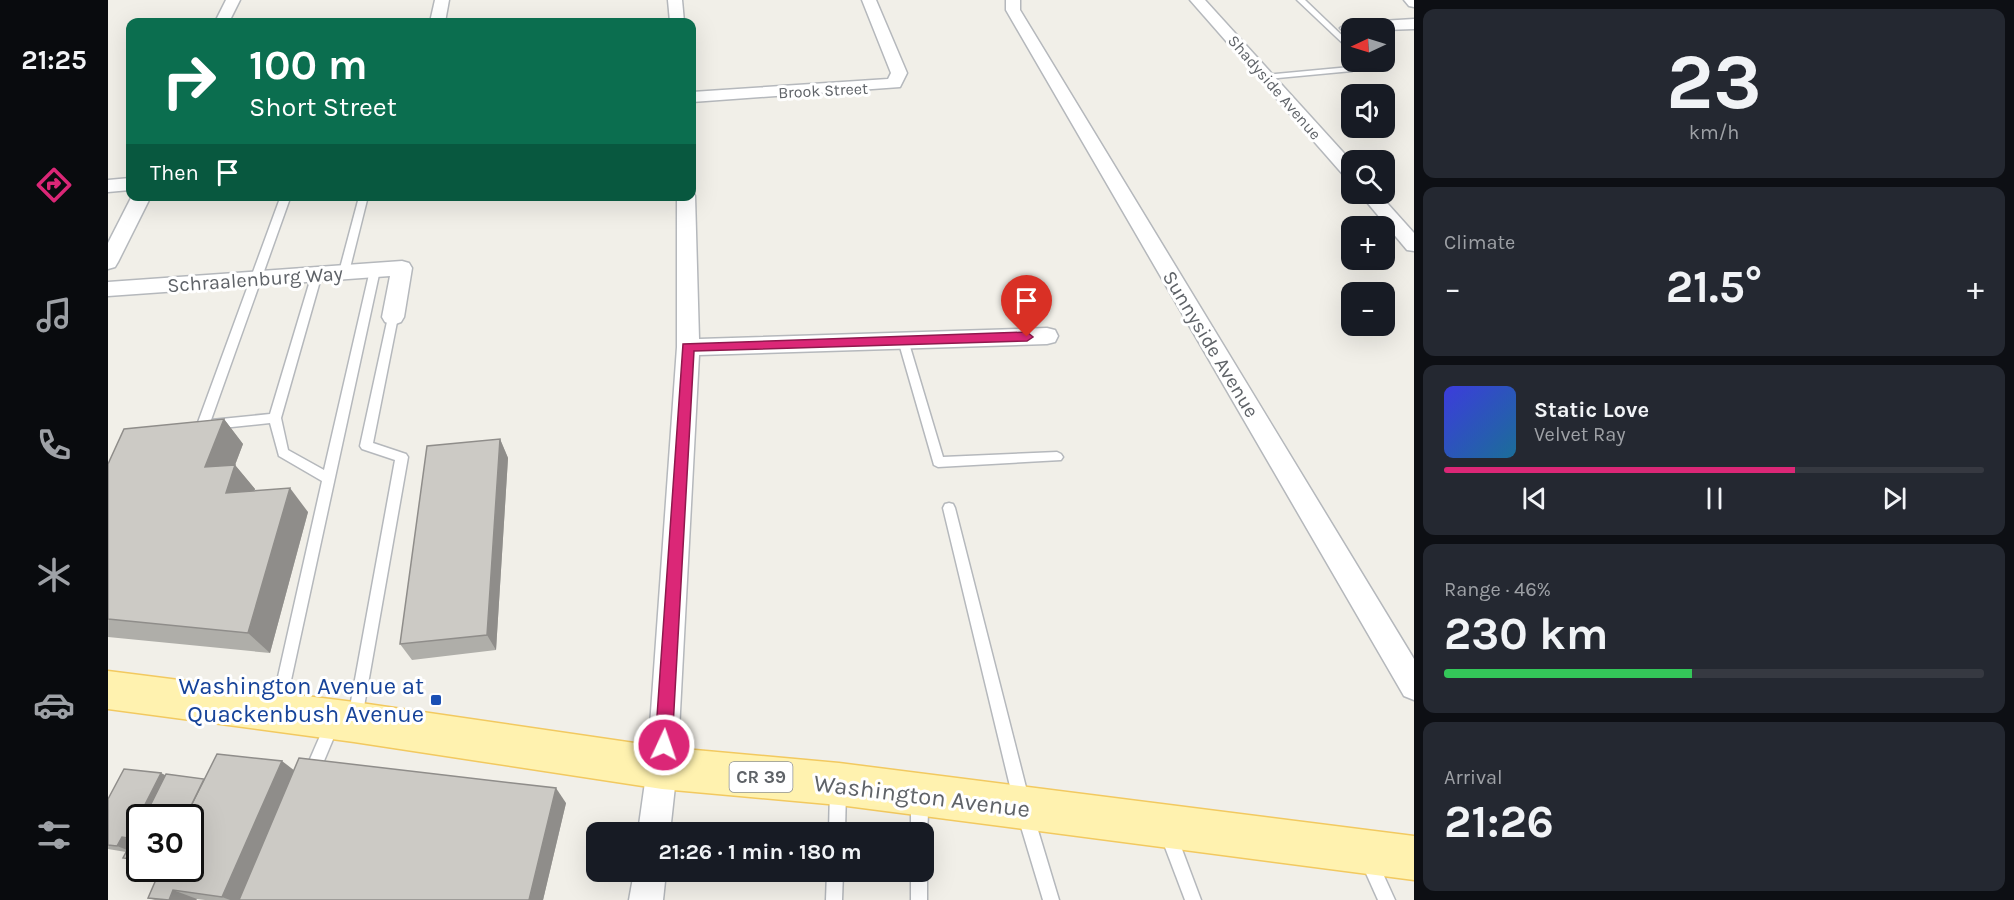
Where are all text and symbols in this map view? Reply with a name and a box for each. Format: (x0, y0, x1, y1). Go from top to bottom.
north arrow (1341, 18, 1395, 72)
map controls (1341, 18, 1395, 336)
street label: Shadyside Avenue (1224, 31, 1325, 144)
text: 23 (1666, 36, 1762, 128)
text: 100 m (249, 40, 368, 90)
icon: right (150, 42, 228, 120)
text: 21:25 (21, 44, 87, 76)
street label: Brook Street (778, 79, 868, 102)
button: sound (1341, 84, 1395, 138)
text: Short Street (249, 91, 397, 123)
text: km/h (1689, 121, 1739, 144)
button: search (1341, 150, 1395, 204)
icon: arrive (211, 156, 244, 189)
text: Then (150, 160, 199, 186)
icon: directions (33, 164, 75, 206)
button: + (1341, 216, 1395, 270)
text: Climate (1444, 231, 1515, 254)
text: 21.5° (1666, 261, 1762, 313)
street label: Schraalenburg Way (166, 262, 344, 297)
street label: Sunnyside Avenue (1158, 267, 1263, 422)
text: − (1444, 269, 1461, 307)
text: + (1967, 269, 1984, 307)
pin (1001, 275, 1052, 337)
button: − (1341, 282, 1395, 336)
icon: arrive (1010, 284, 1043, 317)
icon: music (33, 294, 75, 336)
text: Static Love (1534, 397, 1649, 423)
text: Velvet Ray (1534, 423, 1626, 446)
icon: phone (33, 424, 75, 466)
icon: previous (1518, 482, 1551, 515)
icon: pause (1698, 482, 1731, 515)
icon: next (1878, 482, 1911, 515)
icon: climate (33, 554, 75, 596)
text: Range · 46% (1444, 578, 1551, 601)
text: 230 km (1444, 608, 1608, 660)
place label: Washington Avenue at Quackenbush Avenue (179, 672, 424, 728)
icon: car (33, 684, 75, 726)
marker: Washington Avenue at Quackenbush Avenue (429, 693, 443, 707)
position arrow (632, 713, 696, 777)
road number: CR 39 (730, 762, 792, 792)
text: Arrival (1444, 766, 1503, 789)
street label: Washington Avenue (812, 769, 1032, 823)
text: 21:26 (1444, 796, 1554, 848)
speed limit sign: 30 (126, 804, 204, 882)
icon: filters (33, 814, 75, 856)
text: 21:26 · 1 min · 180 m (658, 839, 862, 865)

